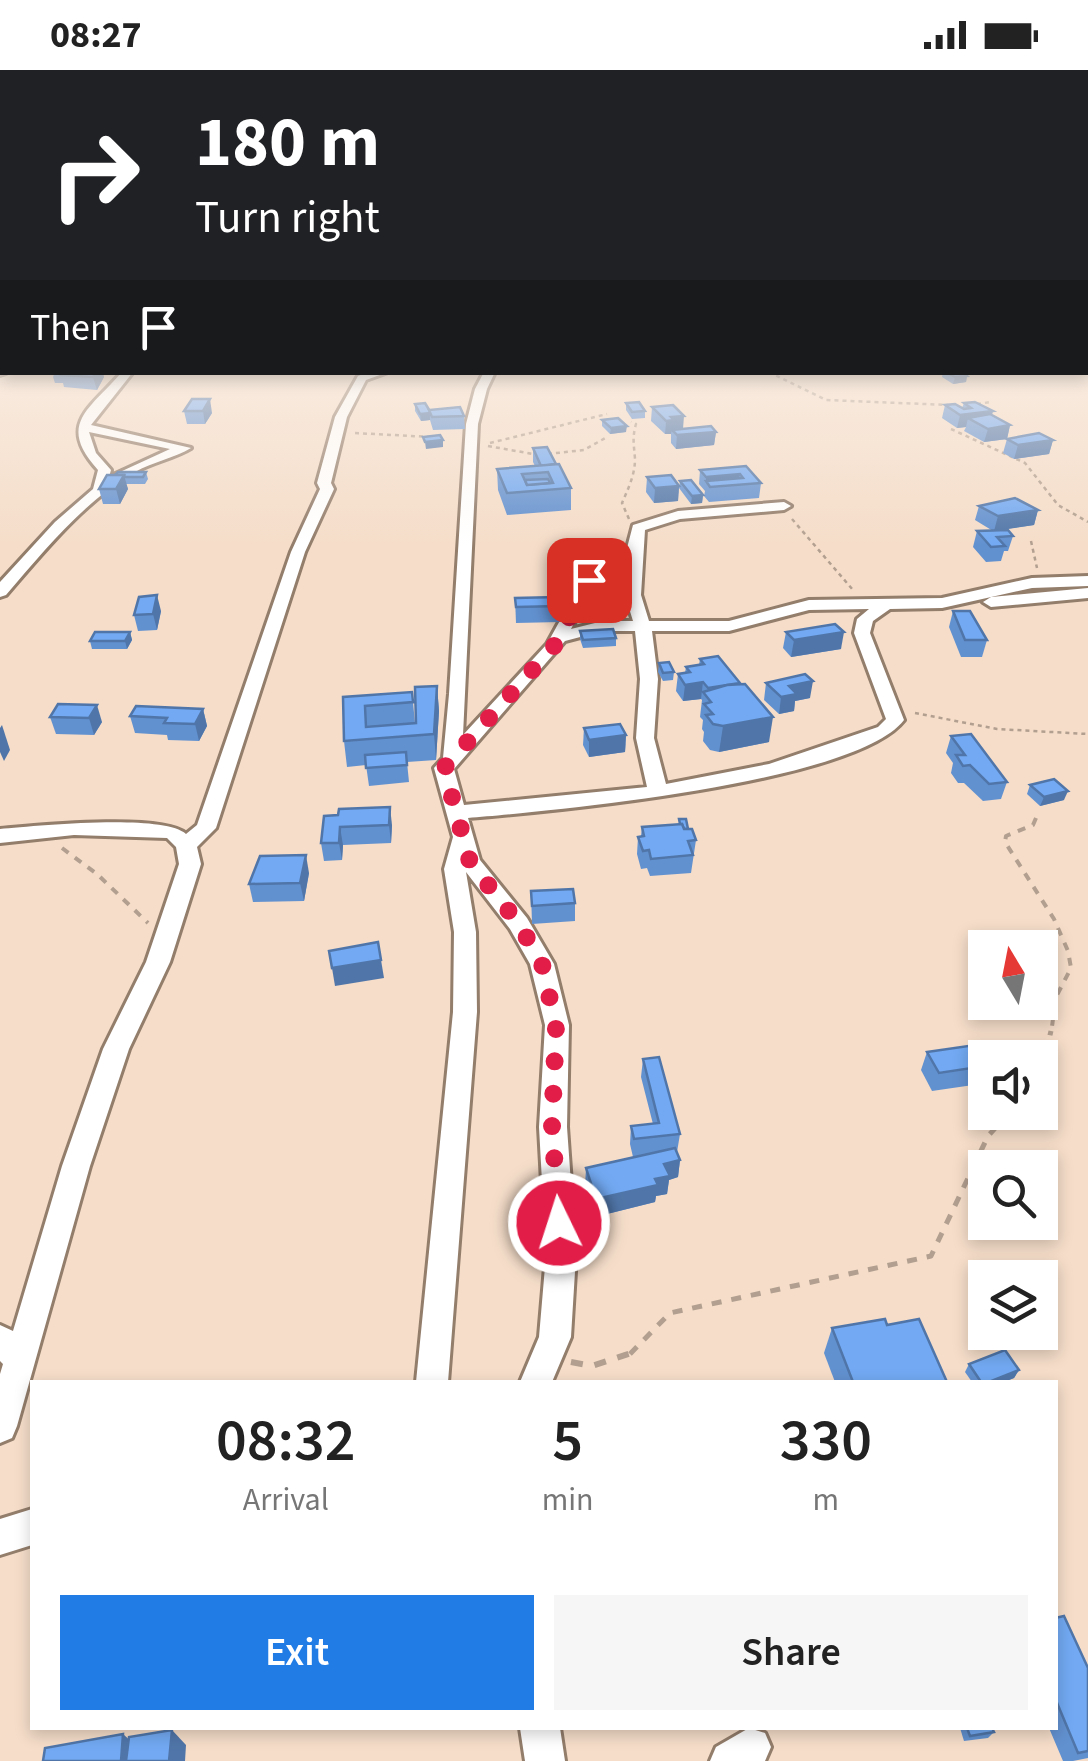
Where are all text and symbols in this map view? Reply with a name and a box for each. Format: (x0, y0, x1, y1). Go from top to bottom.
text: 08:27 (50, 8, 142, 62)
text: 180 m (195, 93, 380, 193)
icon: right (30, 110, 160, 240)
text: Turn right (195, 186, 380, 250)
icon: arrive (131, 300, 186, 355)
text: Then (30, 301, 111, 355)
pin (547, 538, 632, 623)
icon: arrive (562, 553, 617, 608)
north arrow (968, 930, 1058, 1020)
map controls (968, 930, 1058, 1350)
button: sound (968, 1040, 1058, 1130)
button: search (968, 1150, 1058, 1240)
position arrow (507, 1171, 611, 1275)
button: layers (968, 1260, 1058, 1350)
text: 08:32 (216, 1399, 356, 1484)
text: 5 (552, 1399, 583, 1484)
text: 330 (780, 1399, 872, 1484)
text: Arrival (243, 1477, 329, 1523)
text: min (542, 1477, 594, 1523)
text: m (813, 1477, 839, 1523)
button: Exit (60, 1595, 534, 1710)
button: Share (554, 1595, 1028, 1710)

